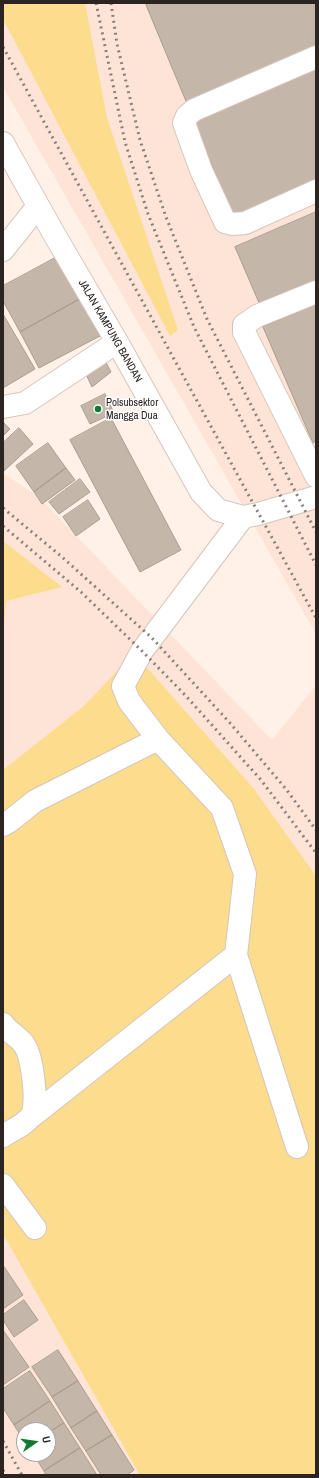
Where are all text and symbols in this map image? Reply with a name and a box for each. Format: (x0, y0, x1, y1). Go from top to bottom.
street label: JALAN KAMPUNG BANDAN (75, 277, 145, 385)
place label: Polsubsektor Mangga Dua (106, 396, 158, 422)
marker: Polsubsektor Mangga Dua (93, 404, 103, 414)
north arrow (16, 1422, 56, 1462)
text: U (39, 1435, 54, 1444)

